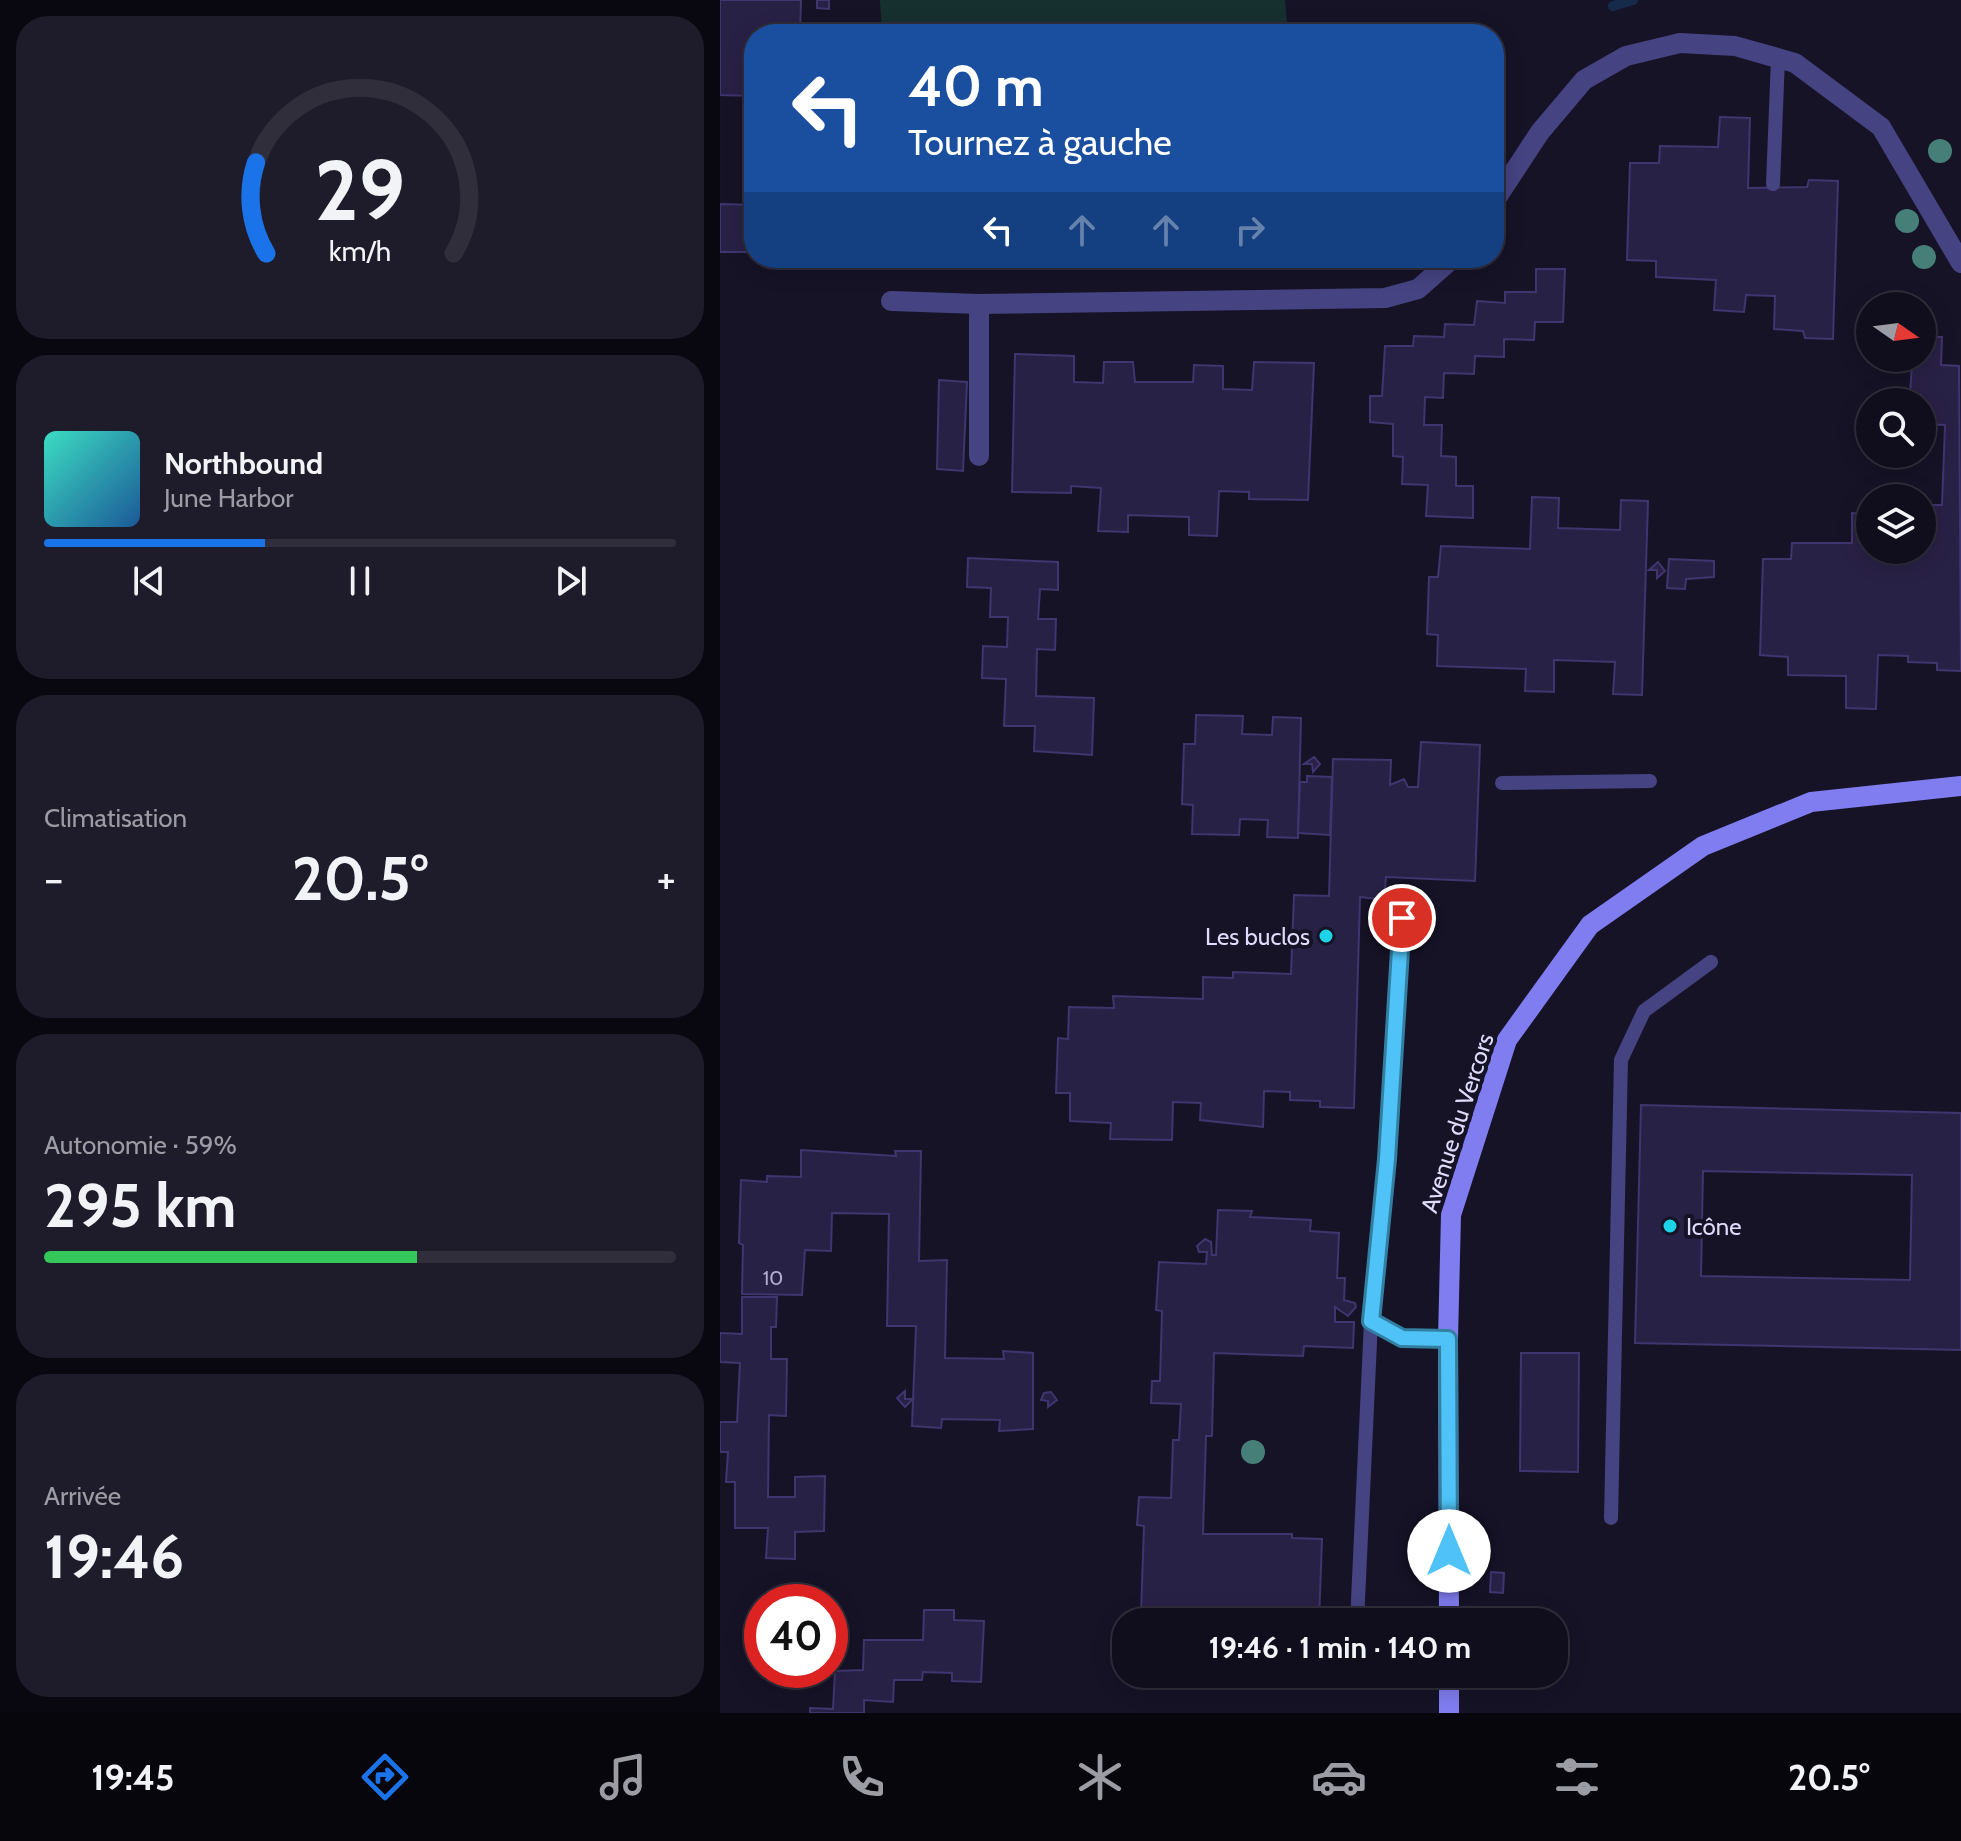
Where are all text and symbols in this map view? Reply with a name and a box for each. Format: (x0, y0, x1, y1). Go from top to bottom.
text: 40 m (908, 52, 1044, 120)
icon: left (776, 56, 880, 160)
text: Tournez à gauche (908, 120, 1172, 164)
text: 29 (315, 139, 405, 240)
icon: left (976, 208, 1020, 252)
icon: ahead (1060, 208, 1104, 252)
icon: ahead (1144, 208, 1188, 252)
icon: right (1228, 208, 1272, 252)
text: km/h (329, 233, 391, 268)
north arrow (1856, 292, 1936, 372)
map controls (1856, 292, 1936, 564)
button: search (1856, 388, 1936, 468)
text: Northbound (164, 445, 323, 482)
text: June Harbor (164, 482, 293, 514)
button: layers (1856, 484, 1936, 564)
icon: previous (127, 559, 171, 603)
icon: pause (338, 559, 382, 603)
icon: next (549, 559, 593, 603)
text: Climatisation (44, 802, 187, 834)
text: 20.5° (292, 842, 428, 915)
text: − (44, 852, 63, 905)
text: + (657, 852, 676, 905)
pin (1368, 884, 1436, 952)
icon: arrive (1380, 896, 1424, 940)
place label: Les buclos (1205, 922, 1310, 951)
marker: Les buclos (1317, 927, 1335, 945)
street label: Avenue du Vercors (1414, 1030, 1500, 1216)
text: Autonomie · 59% (44, 1129, 237, 1161)
text: 295 km (44, 1169, 236, 1242)
place label: Icône (1686, 1212, 1741, 1241)
marker: Icône (1661, 1217, 1679, 1235)
house number: 10 (763, 1266, 783, 1290)
text: Arrivée (44, 1480, 121, 1512)
position arrow (1407, 1509, 1491, 1593)
text: 19:46 (44, 1520, 184, 1593)
speed limit sign: 40 (744, 1584, 848, 1688)
text: 19:46 · 1 min · 140 m (1209, 1629, 1471, 1666)
icon: directions (357, 1749, 413, 1805)
icon: music (595, 1749, 651, 1805)
icon: phone (834, 1749, 890, 1805)
icon: climate (1072, 1749, 1128, 1805)
icon: car (1311, 1749, 1367, 1805)
icon: filters (1549, 1749, 1605, 1805)
text: 19:45 (91, 1755, 174, 1799)
text: 20.5° (1788, 1755, 1870, 1799)

